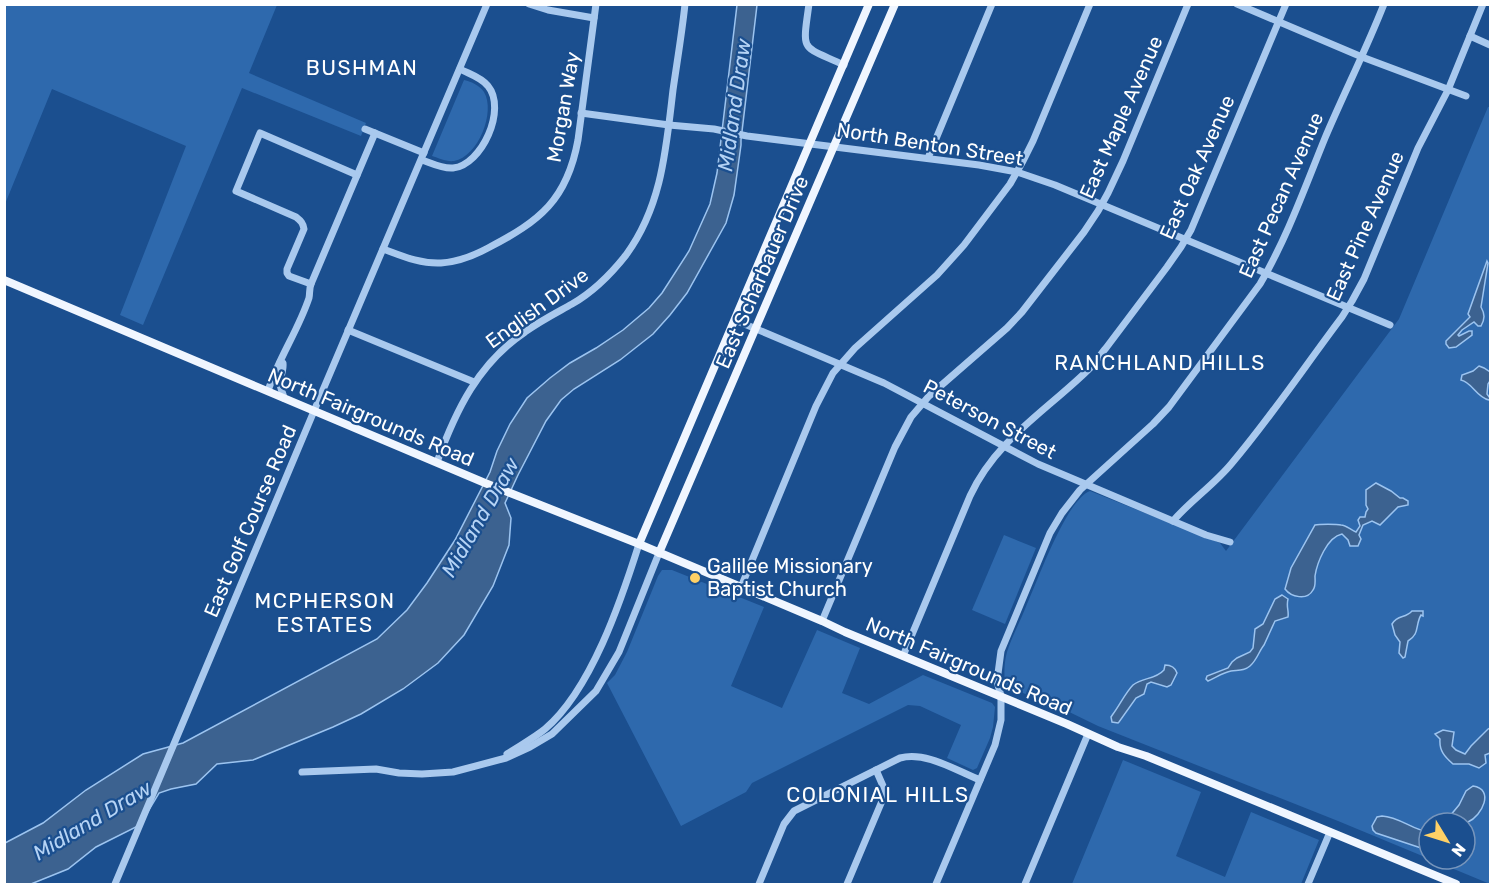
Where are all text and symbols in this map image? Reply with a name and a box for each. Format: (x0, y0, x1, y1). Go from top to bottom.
street label: East Maple Avenue (1074, 32, 1168, 202)
water label: Midland Draw (712, 36, 756, 173)
street label: Morgan Way (541, 50, 585, 164)
district label: BUSHMAN (306, 55, 418, 80)
street label: East Oak Avenue (1154, 91, 1240, 243)
street label: East Pecan Avenue (1234, 109, 1328, 281)
street label: North Benton Street (835, 117, 1025, 171)
street label: East Pine Avenue (1321, 147, 1409, 305)
street label: East Scharbauer Drive (711, 172, 813, 372)
street label: English Drive (481, 263, 593, 353)
district label: RANCHLAND HILLS (1054, 350, 1266, 375)
street label: North Fairgrounds Road (264, 363, 478, 471)
street label: Peterson Street (919, 374, 1061, 464)
street label: East Golf Course Road (199, 421, 301, 621)
water label: Midland Draw (436, 452, 525, 581)
place label: Galilee Missionary Baptist Church (707, 554, 873, 601)
marker: Galilee Missionary Baptist Church (688, 571, 702, 585)
district label: MCPHERSON ESTATES (255, 588, 396, 637)
street label: North Fairgrounds Road (862, 612, 1076, 720)
water label: Midland Draw (28, 774, 157, 865)
district label: COLONIAL HILLS (786, 782, 970, 807)
north arrow (1417, 811, 1477, 871)
text: N (1447, 840, 1469, 860)

